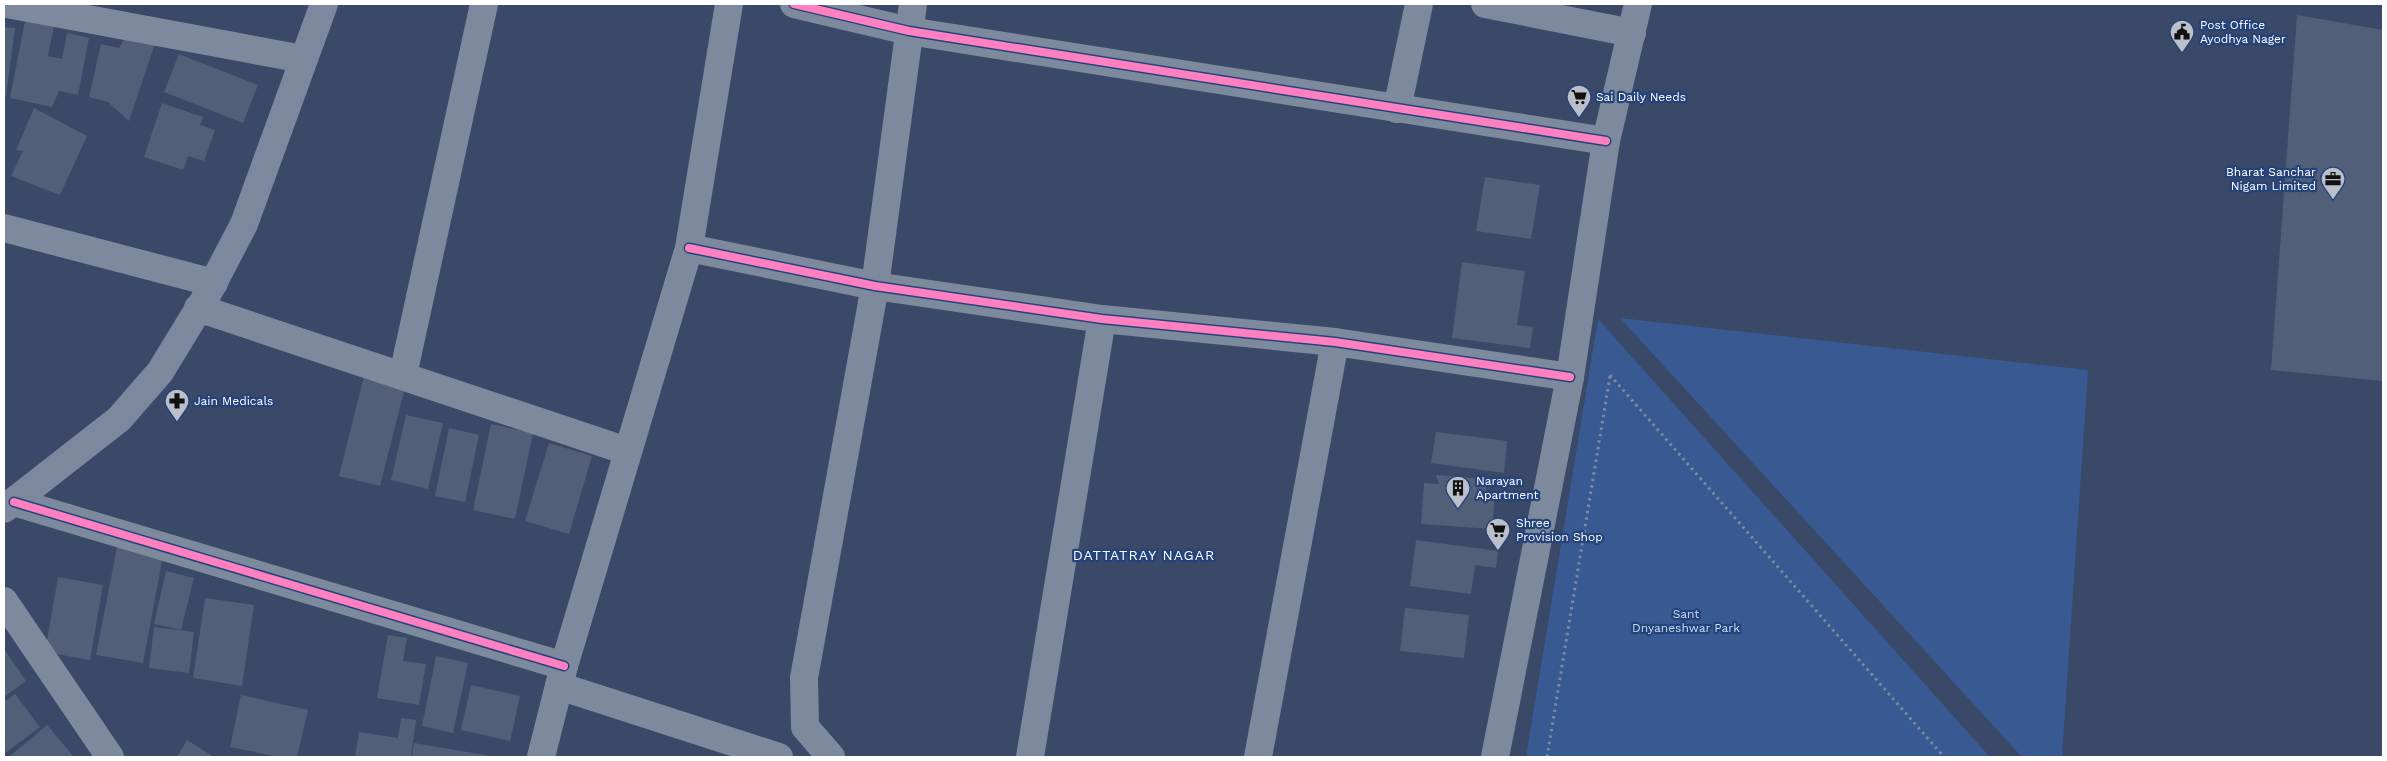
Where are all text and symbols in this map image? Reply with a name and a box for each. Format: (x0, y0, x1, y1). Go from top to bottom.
place label: Post Office Ayodhya Nager (2200, 18, 2286, 46)
public building icon: Post Office Ayodhya Nager (2169, 19, 2195, 53)
supermarket icon: Sai Daily Needs (1566, 84, 1592, 118)
place label: Sai Daily Needs (1596, 90, 1686, 104)
place label: Bharat Sanchar Nigam Limited (2226, 165, 2316, 193)
office icon: Bharat Sanchar Nigam Limited (2320, 166, 2346, 200)
pharmacy icon: Jain Medicals (164, 388, 190, 422)
place label: Jain Medicals (194, 394, 273, 408)
place label: Narayan Apartment (1476, 474, 1539, 502)
building icon: Narayan Apartment (1445, 475, 1471, 509)
place label: Shree Provision Shop (1516, 516, 1603, 544)
supermarket icon: Shree Provision Shop (1485, 517, 1511, 551)
district label: DATTATRAY NAGAR (1073, 547, 1215, 563)
park label: Sant Dnyaneshwar Park (1632, 607, 1740, 635)

